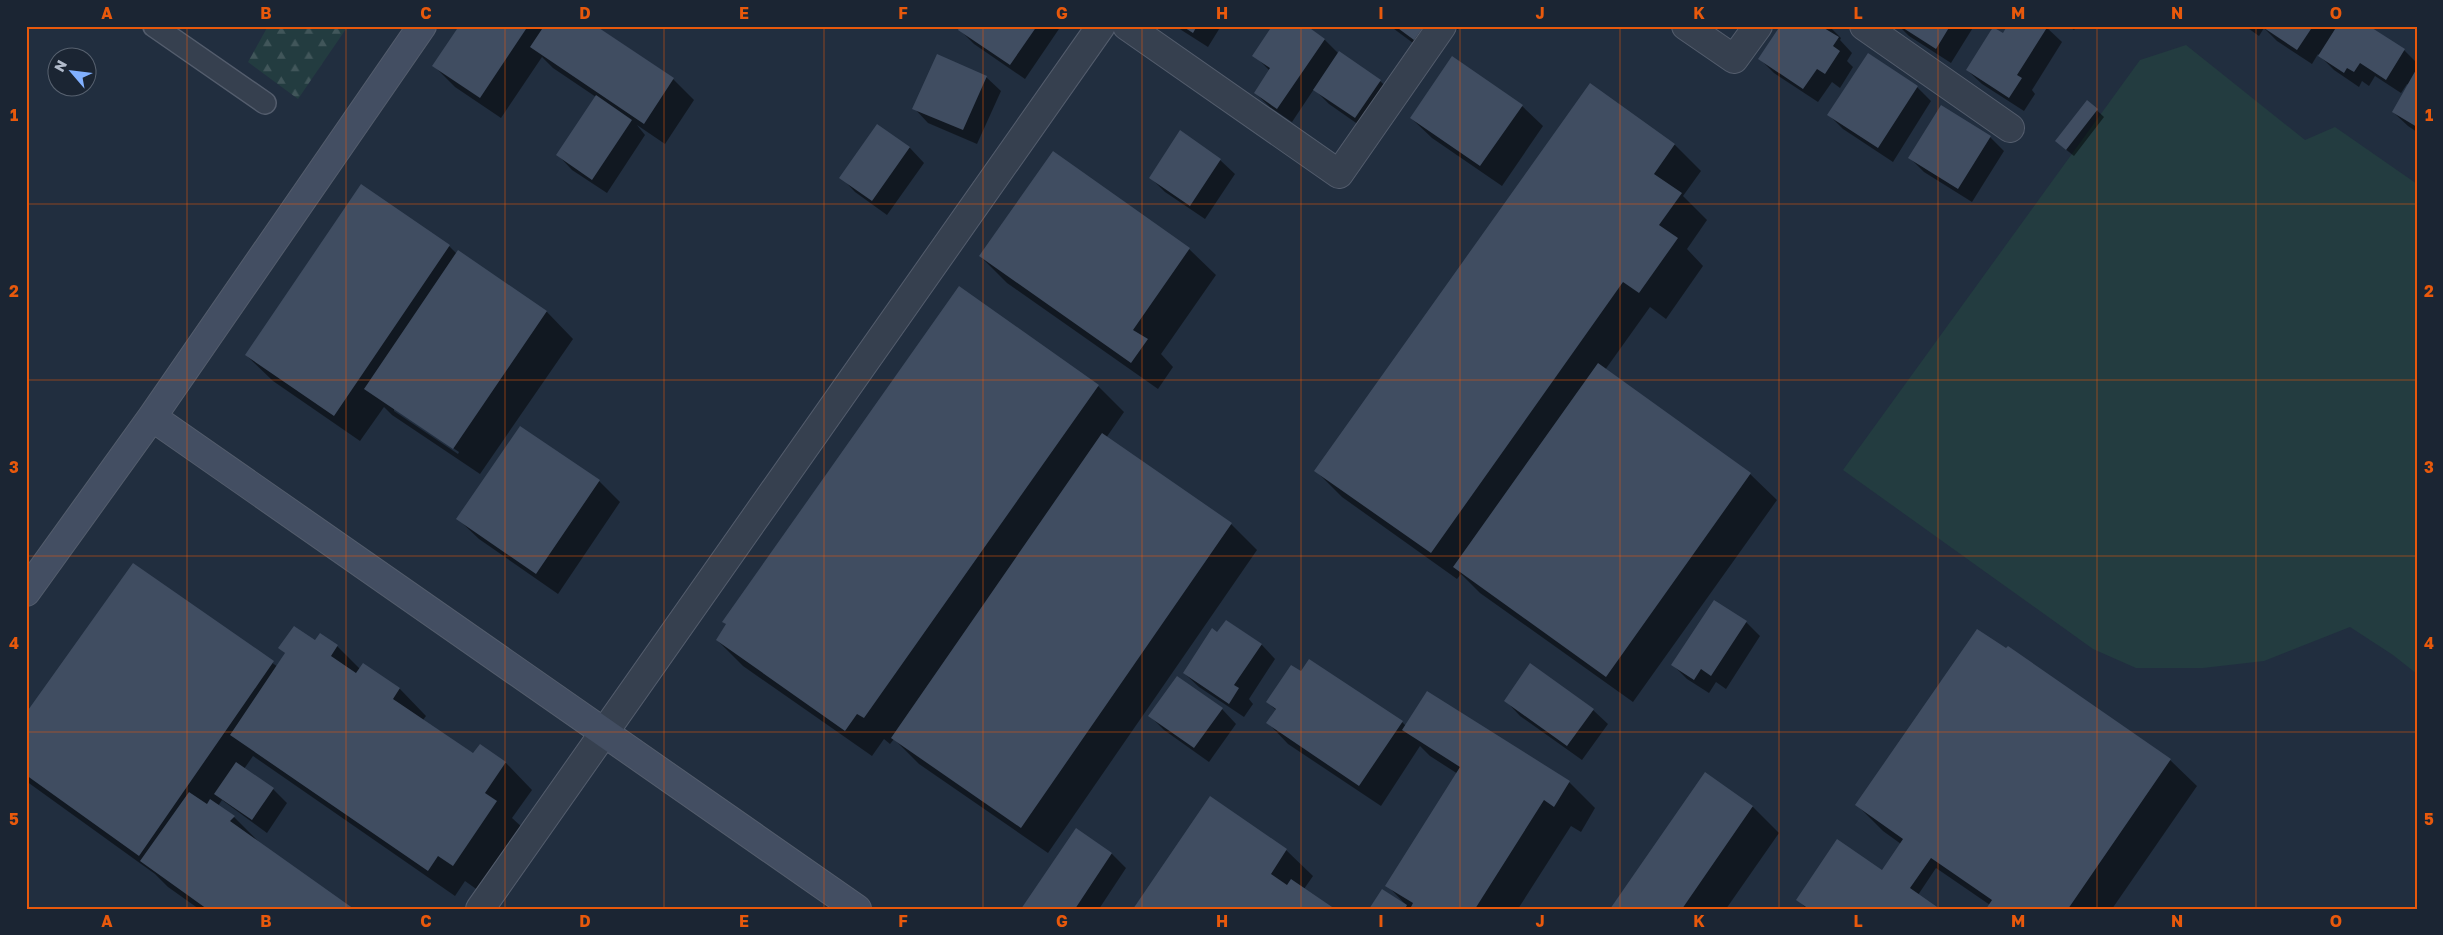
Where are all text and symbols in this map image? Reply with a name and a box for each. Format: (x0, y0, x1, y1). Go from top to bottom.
text: A (101, 3, 113, 23)
text: B (260, 3, 272, 23)
text: C (420, 3, 432, 23)
text: D (579, 3, 591, 23)
text: E (739, 3, 749, 23)
text: F (898, 3, 908, 23)
text: G (1056, 3, 1068, 23)
text: H (1216, 3, 1228, 23)
text: I (1378, 3, 1384, 23)
text: J (1535, 3, 1545, 23)
text: K (1693, 3, 1705, 23)
text: L (1853, 3, 1863, 23)
text: M (2011, 3, 2025, 23)
text: N (2171, 3, 2183, 23)
text: O (2330, 3, 2342, 23)
north arrow (48, 48, 98, 98)
text: N (50, 57, 70, 74)
text: 1 (10, 105, 18, 125)
text: 1 (2425, 105, 2433, 125)
text: 2 (9, 281, 19, 301)
text: 2 (2424, 281, 2434, 301)
text: 3 (9, 457, 19, 477)
text: 3 (2424, 457, 2434, 477)
text: 4 (9, 633, 19, 653)
text: 4 (2424, 633, 2434, 653)
text: 5 (9, 809, 19, 829)
text: 5 (2424, 809, 2434, 829)
text: A (101, 911, 113, 931)
text: B (260, 911, 272, 931)
text: C (420, 911, 432, 931)
text: D (579, 911, 591, 931)
text: E (739, 911, 749, 931)
text: F (898, 911, 908, 931)
text: G (1056, 911, 1068, 931)
text: H (1216, 911, 1228, 931)
text: I (1378, 911, 1384, 931)
text: J (1535, 911, 1545, 931)
text: K (1693, 911, 1705, 931)
text: L (1853, 911, 1863, 931)
text: M (2011, 911, 2025, 931)
text: N (2171, 911, 2183, 931)
text: O (2330, 911, 2342, 931)

